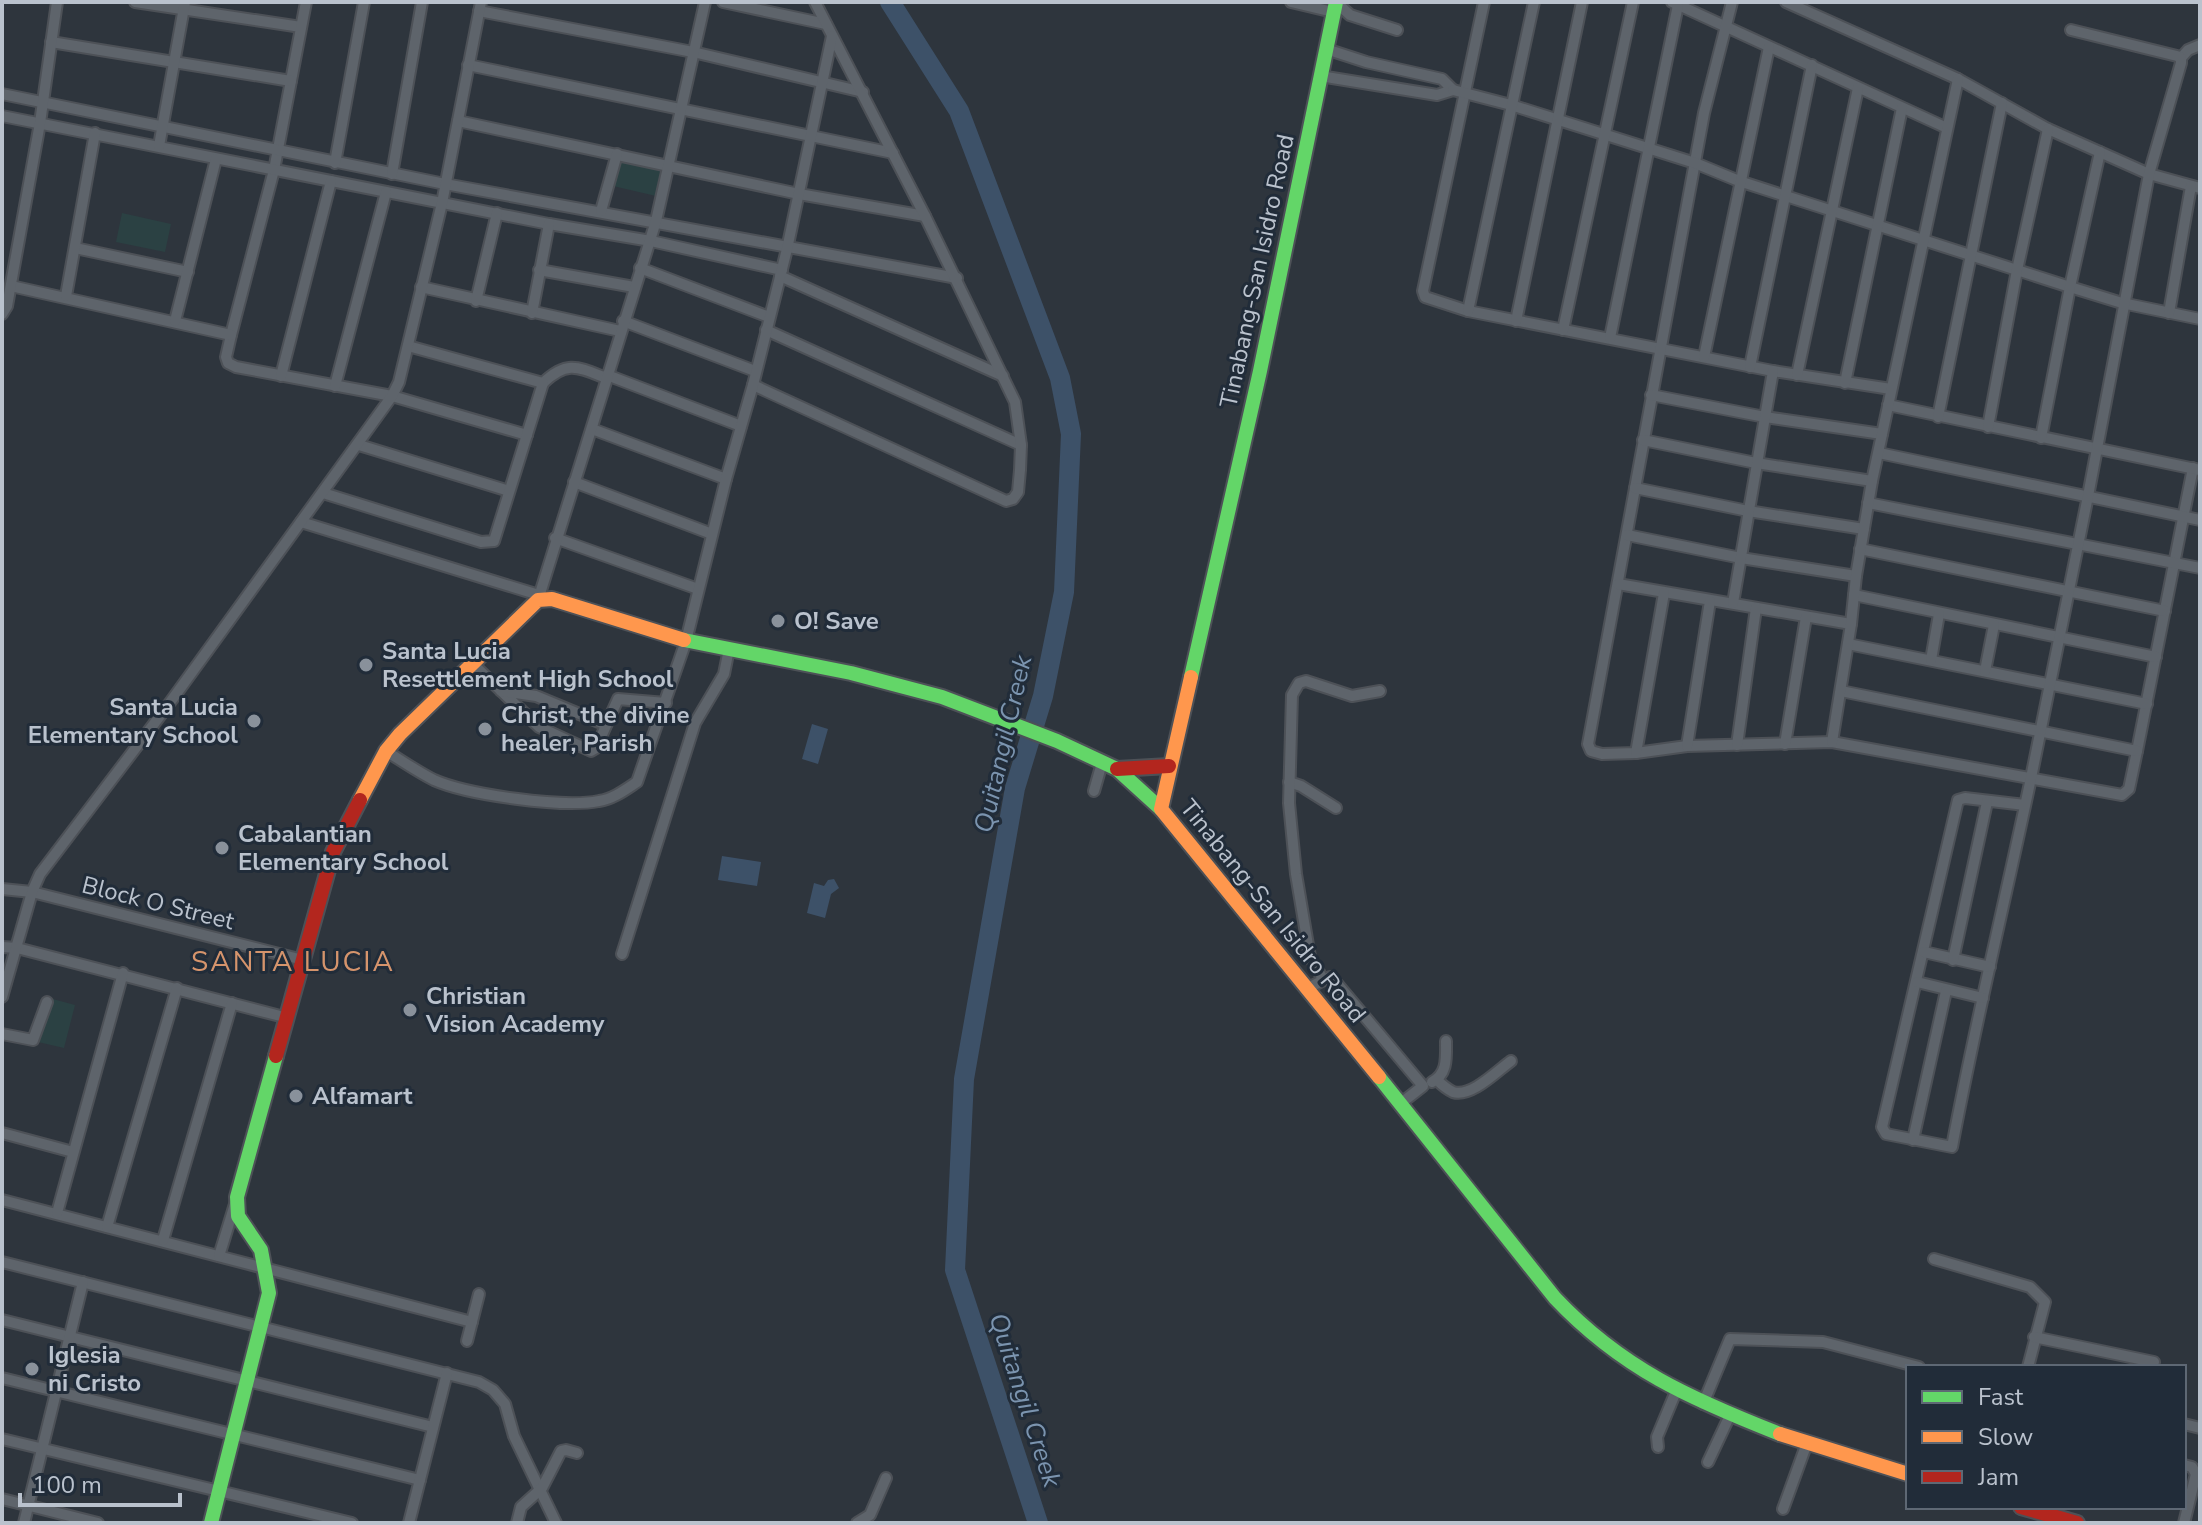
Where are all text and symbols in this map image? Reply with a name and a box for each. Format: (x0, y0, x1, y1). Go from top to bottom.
street label: Tinabang-San Isidro Road (1212, 131, 1302, 411)
place label: O! Save (794, 605, 879, 637)
marker: O! Save (769, 612, 787, 630)
place label: Santa Lucia Resettlement High School (382, 635, 674, 695)
water label: Quitangil Creek (966, 651, 1041, 836)
marker: Santa Lucia Resettlement High School (357, 656, 375, 674)
place label: Santa Lucia Elementary School (28, 691, 238, 751)
place label: Christ, the divine healer, Parish (501, 699, 690, 759)
marker: Santa Lucia Elementary School (245, 712, 263, 730)
marker: Christ, the divine healer, Parish (476, 720, 494, 738)
street label: Tinabang-San Isidro Road (1173, 793, 1373, 1029)
place label: Cabalantian Elementary School (238, 818, 449, 878)
marker: Cabalantian Elementary School (213, 839, 231, 857)
street label: Block O Street (78, 869, 238, 938)
district label: SANTA LUCIA (191, 943, 395, 981)
place label: Christian Vision Academy (425, 980, 605, 1040)
marker: Christian Vision Academy (401, 1001, 419, 1019)
place label: Alfamart (312, 1080, 413, 1112)
marker: Alfamart (287, 1087, 305, 1105)
water label: Quitangil Creek (980, 1308, 1070, 1492)
place label: Iglesia ni Cristo (48, 1339, 141, 1399)
marker: Iglesia ni Cristo (23, 1360, 41, 1378)
legend (1906, 1365, 2186, 1509)
text: Fast (1978, 1381, 2024, 1413)
text: Slow (1978, 1421, 2033, 1453)
scale bar (20, 1457, 180, 1507)
text: Jam (1977, 1461, 2019, 1493)
text: 100 m (32, 1469, 102, 1501)

